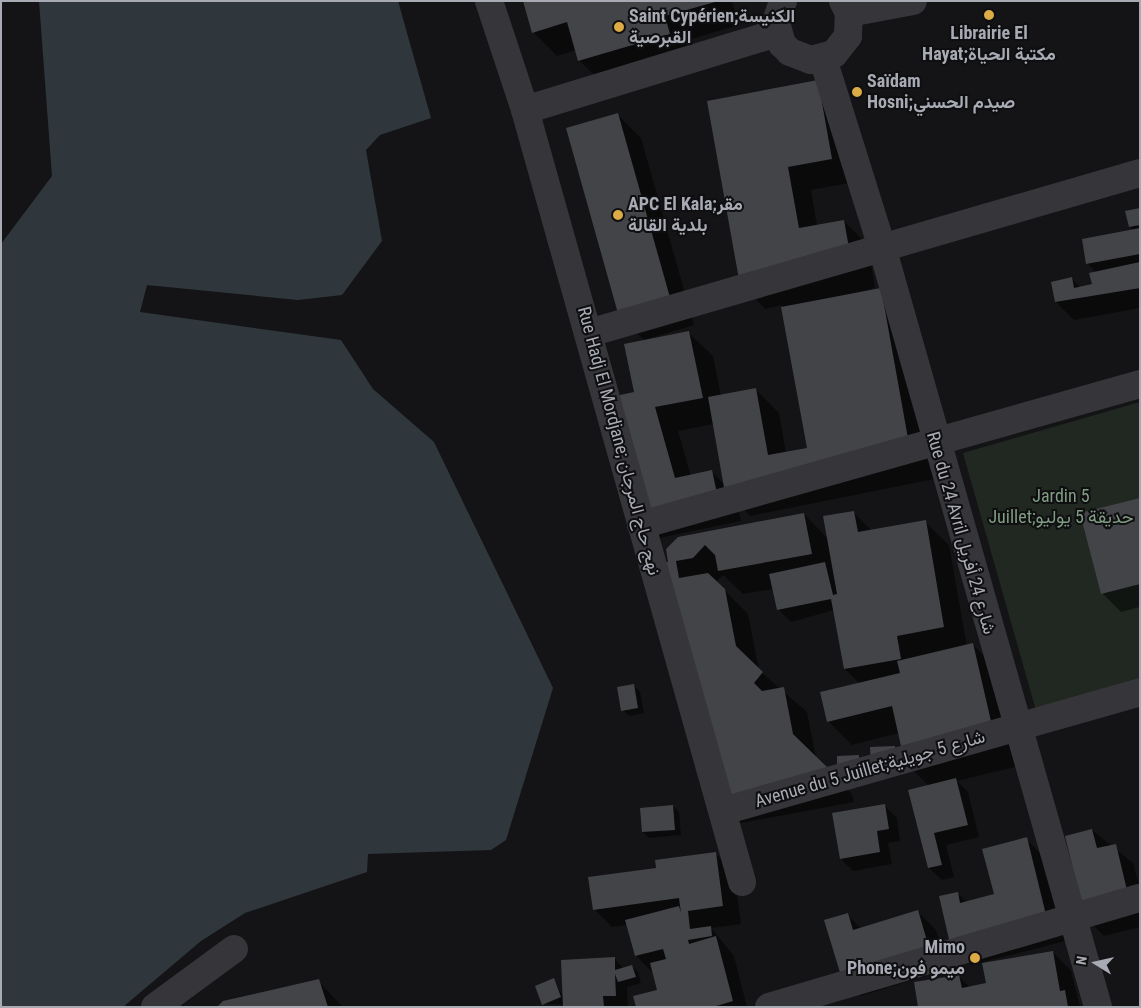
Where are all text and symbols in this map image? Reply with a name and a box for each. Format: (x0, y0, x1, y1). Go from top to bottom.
place label: Saint Cypérien;الكنيسة القبرصية (629, 6, 795, 48)
marker: Librairie El Hayat;مكتبة الحياة (983, 9, 995, 21)
marker: Saint Cypérien;الكنيسة القبرصية (613, 21, 625, 33)
place label: Librairie El Hayat;مكتبة الحياة (922, 23, 1056, 66)
place label: Saïdam Hosni;صيدم الحسني (867, 71, 1015, 114)
marker: Saïdam Hosni;صيدم الحسني (851, 86, 863, 98)
place label: APC El Kala;مقر بلدية القالة (628, 194, 743, 236)
marker: APC El Kala;مقر بلدية القالة (612, 209, 624, 221)
street label: Rue Hadj El Mordjane; نهج حاج المرجان (573, 304, 665, 578)
street label: Rue du 24 Avril شارع 24 أفريل (922, 429, 1000, 637)
park label: Jardin 5 Juillet;حديقة 5 يوليو (988, 486, 1134, 528)
street label: Avenue du 5 Juillet;شارع 5 جويلية (752, 726, 988, 812)
place label: Mimo Phone;ميمو فون (847, 937, 965, 980)
north arrow (1071, 938, 1121, 988)
marker: Mimo Phone;ميمو فون (969, 952, 981, 964)
text: N (1073, 955, 1090, 966)

